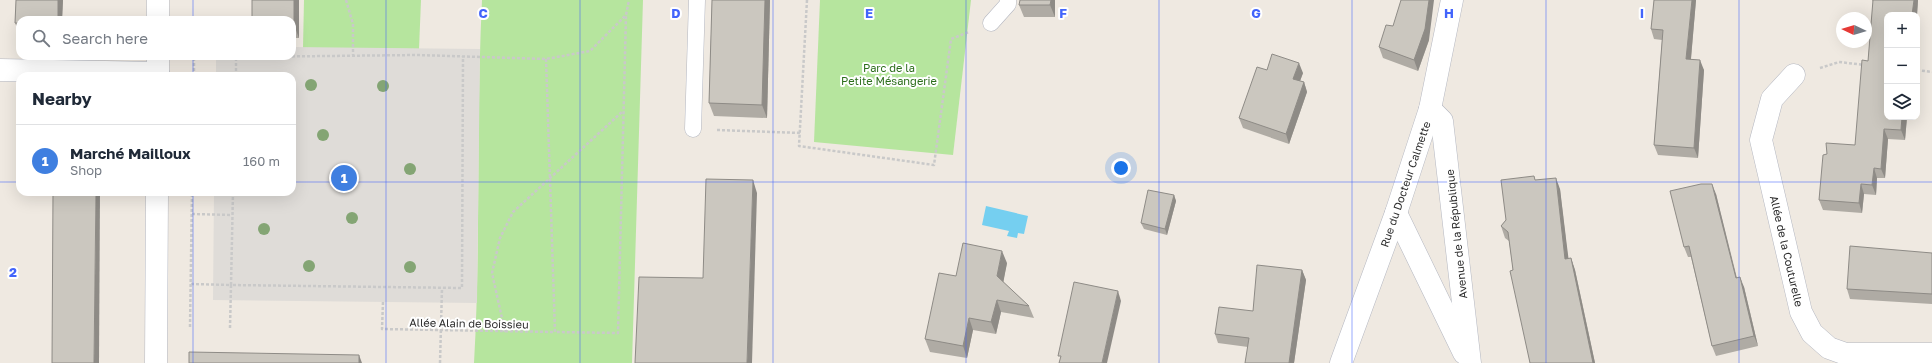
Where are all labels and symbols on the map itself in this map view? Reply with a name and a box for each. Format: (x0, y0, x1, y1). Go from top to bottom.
text: C (478, 5, 488, 21)
text: D (671, 5, 681, 21)
text: E (865, 5, 873, 21)
text: F (1059, 5, 1067, 21)
text: G (1251, 5, 1261, 21)
text: H (1444, 5, 1454, 21)
text: I (1640, 5, 1644, 21)
north arrow (1836, 12, 1872, 48)
park label: Parc de la Petite Mésangerie (841, 61, 937, 87)
street label: Rue du Docteur Calmette (1377, 119, 1433, 249)
your location (1111, 158, 1131, 178)
pin: 1 (331, 163, 357, 193)
street label: Avenue de la République (1443, 169, 1469, 299)
street label: Allée de la Couturelle (1768, 194, 1806, 308)
text: 2 (9, 264, 17, 280)
street label: Allée Alain de Boissieu (409, 315, 529, 331)

